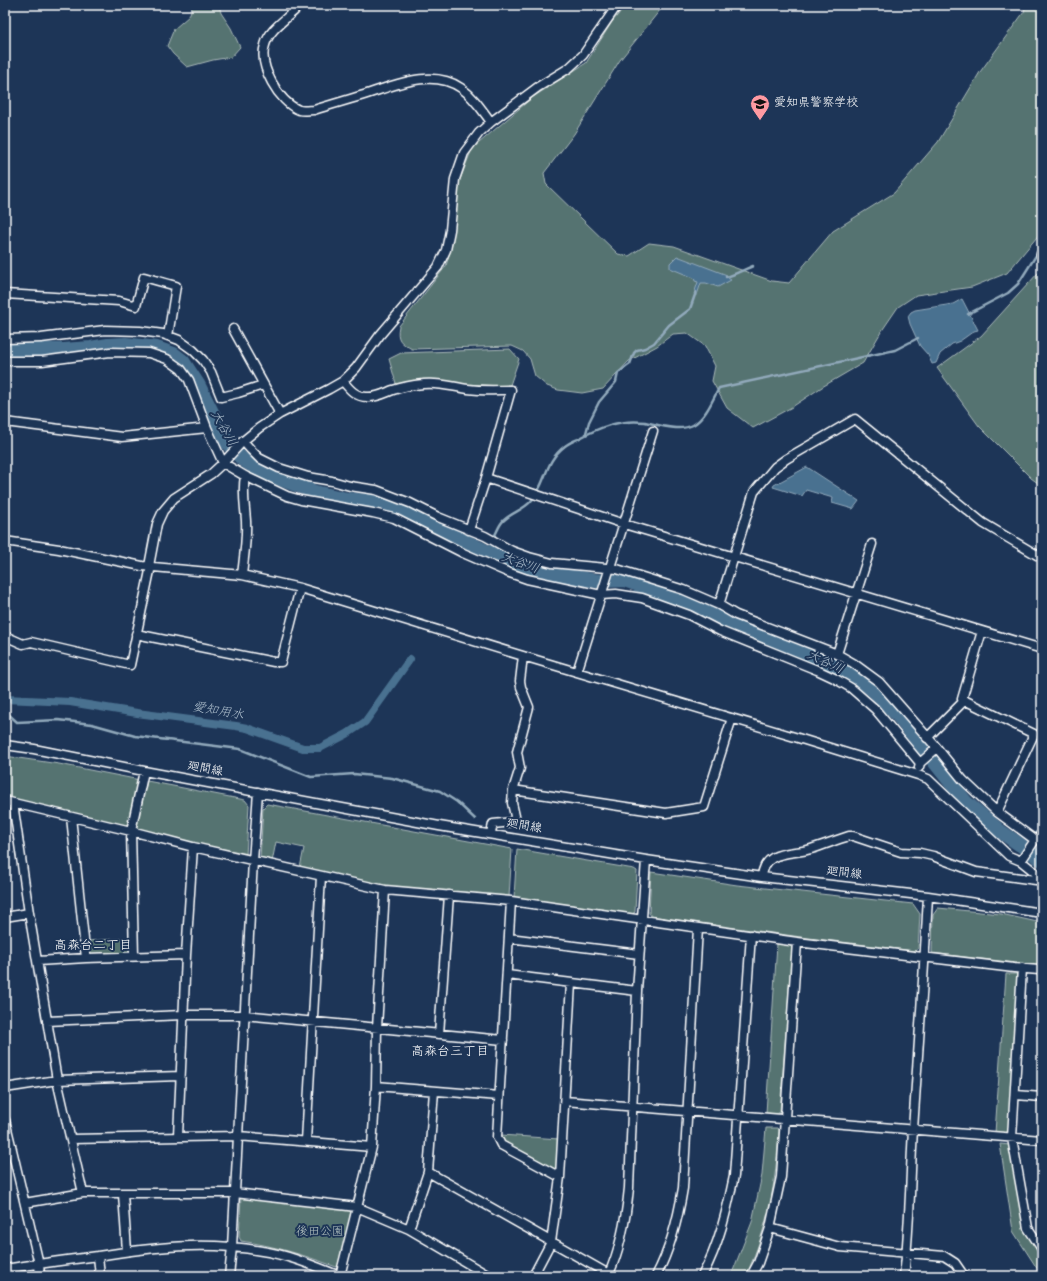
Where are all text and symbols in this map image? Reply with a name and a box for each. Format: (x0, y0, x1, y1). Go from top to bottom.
school or university icon: 愛知県警察学校 (749, 93, 771, 121)
place label: 愛知県警察学校 (774, 96, 858, 111)
water label: 大谷川 (207, 408, 240, 450)
water label: 大谷川 (499, 549, 541, 578)
water label: 大谷川 (804, 647, 846, 678)
water label: 愛知用水 (191, 699, 245, 724)
street label: 廻間線 (186, 759, 224, 780)
street label: 廻間線 (505, 816, 543, 837)
street label: 廻間線 (825, 864, 863, 883)
district label: 高森台二丁目 (54, 939, 132, 954)
district label: 高森台三丁目 (411, 1045, 489, 1060)
park label: 後田公園 (296, 1225, 344, 1240)

